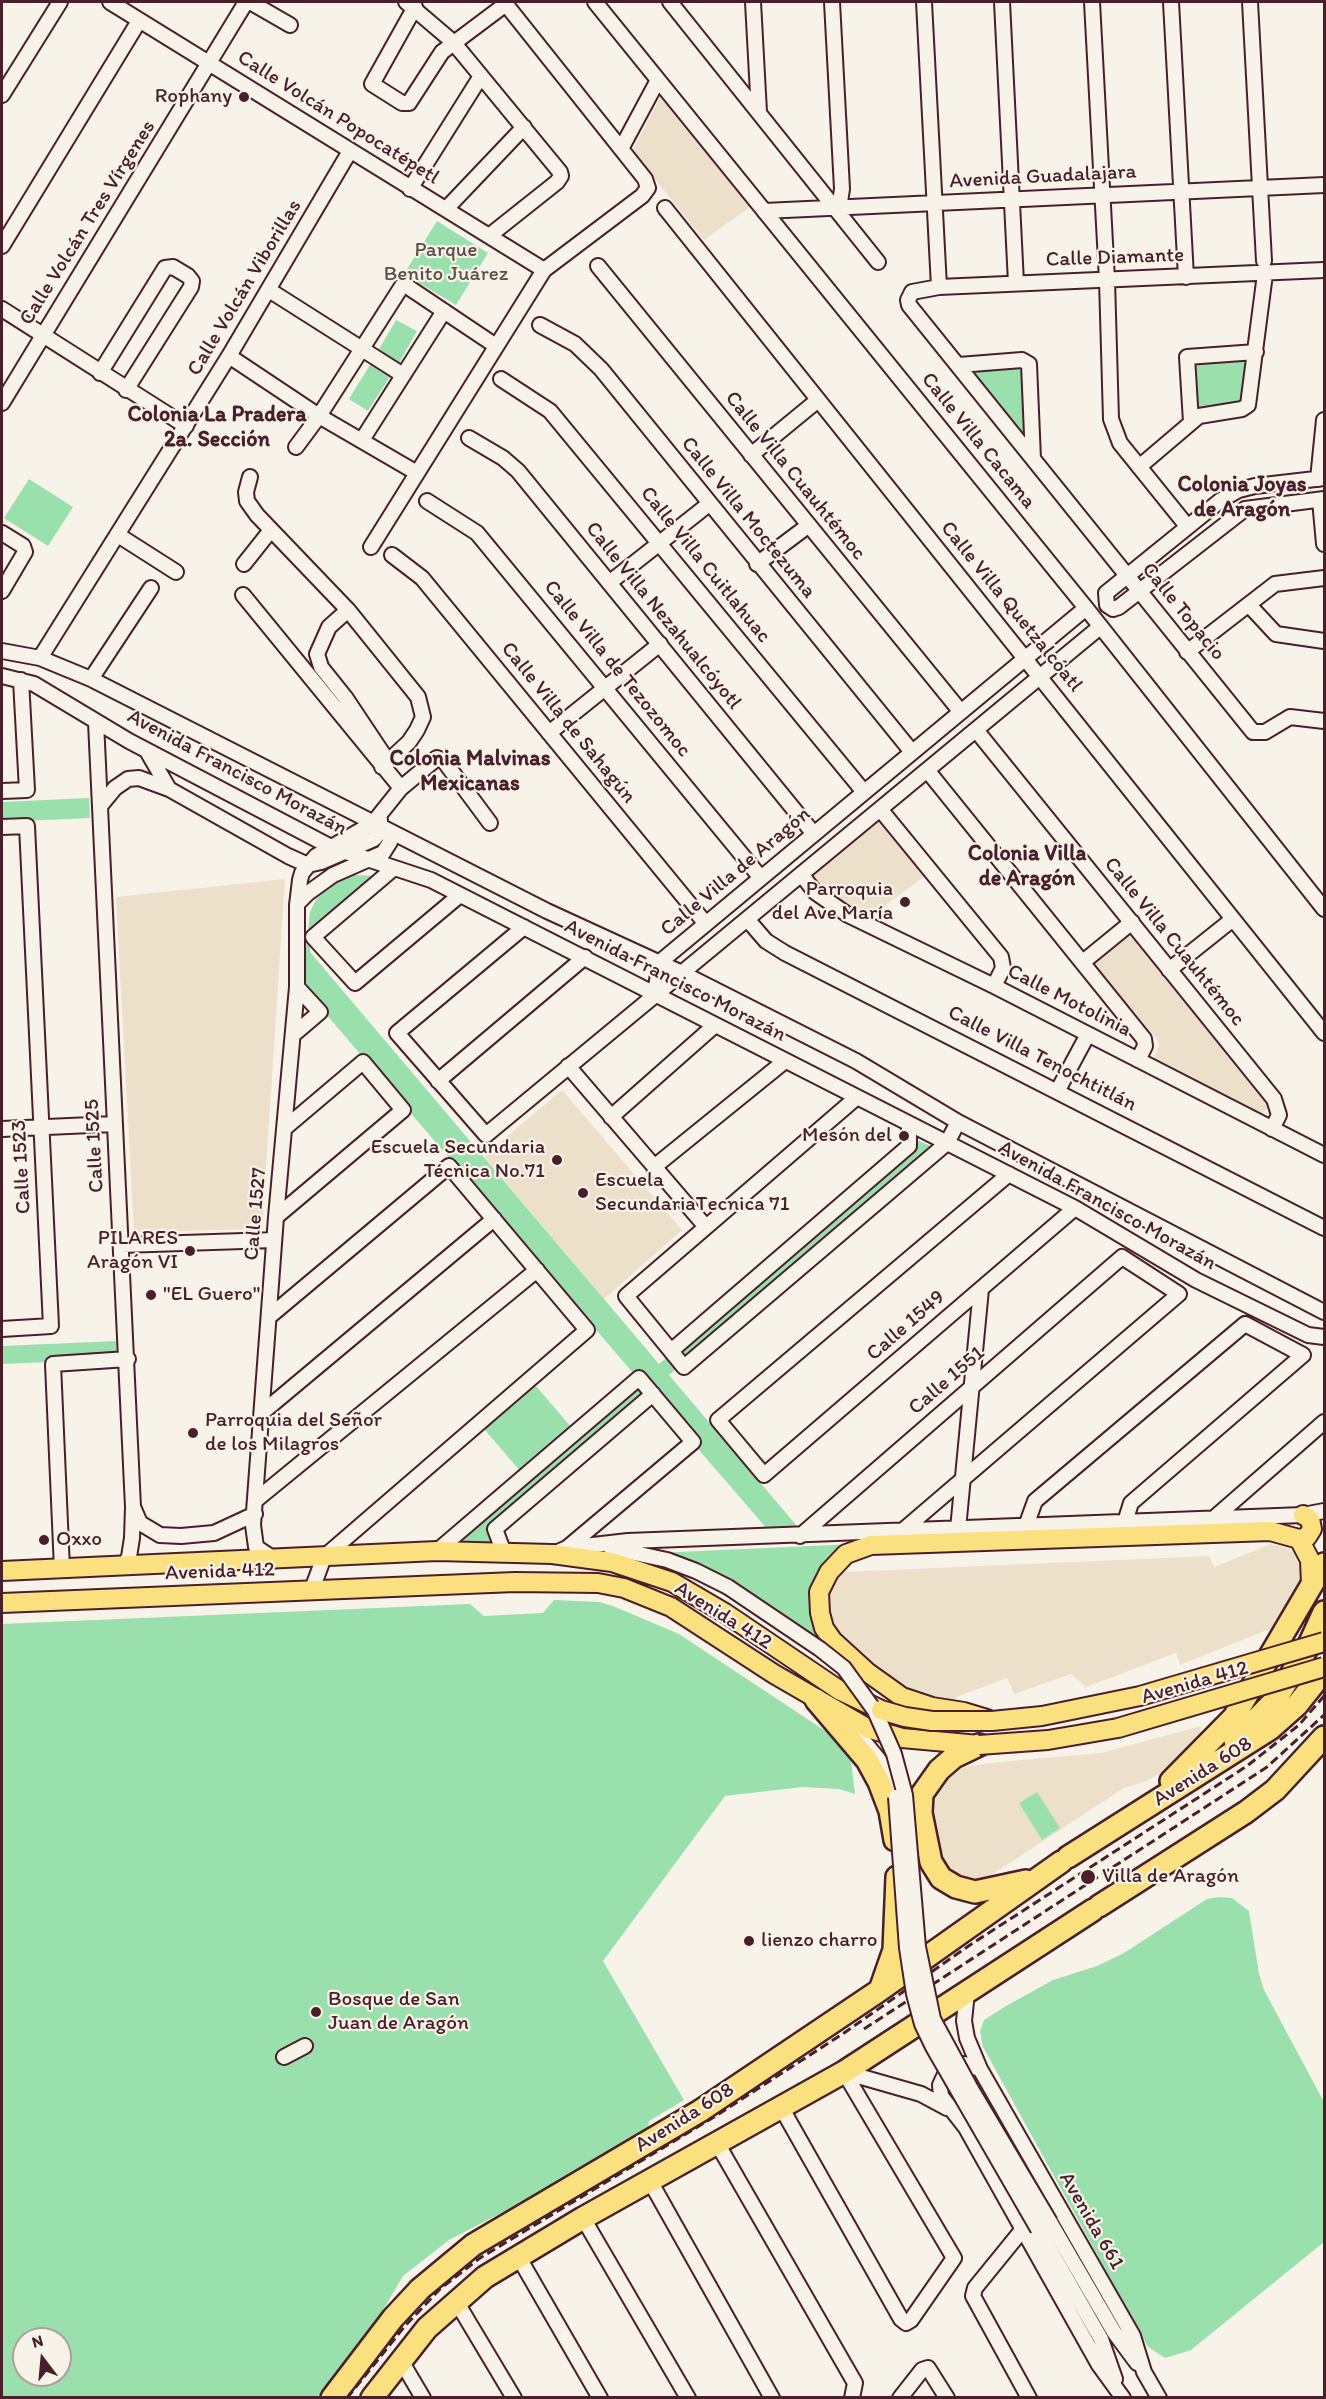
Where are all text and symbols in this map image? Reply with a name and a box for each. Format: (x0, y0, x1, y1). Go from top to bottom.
street label: Calle Volcán Popocatépetl (232, 45, 444, 191)
place label: Rophany (155, 84, 232, 110)
marker: Rophany (237, 90, 251, 104)
street label: Calle Volcán Tres Vírgenes (15, 116, 161, 330)
street label: Avenida Guadalajara (949, 160, 1137, 194)
street label: Calle Volcán Viborillas (182, 195, 308, 381)
park label: Parque Benito Juárez (384, 238, 508, 288)
street label: Calle Diamante (1045, 243, 1185, 273)
street label: Calle Villa Cacama (915, 368, 1041, 514)
street label: Calle Villa Cuauhtémoc (719, 386, 871, 566)
district label: Colonia La Pradera 2a. Sección (127, 402, 307, 454)
street label: Calle Villa Moctezuma (675, 432, 821, 604)
district label: Colonia Joyas de Aragón (1177, 472, 1307, 524)
street label: Calle Villa Cuitlahuac (634, 482, 776, 648)
street label: Calle Villa Nezahualcóyotl (580, 517, 746, 715)
street label: Calle Villa Quetzalcóatl (934, 517, 1088, 697)
street label: Calle Topacio (1136, 558, 1230, 666)
street label: Calle Villa de Tezozomoc (538, 575, 696, 763)
street label: Calle Villa de Sahagún (495, 637, 641, 809)
street label: Avenida Francisco Morazán (123, 704, 351, 842)
district label: Colonia Malvinas Mexicanas (389, 746, 551, 798)
street label: Calle Villa de Aragón (656, 802, 816, 942)
district label: Colonia Villa de Aragón (968, 841, 1086, 892)
street label: Calle Villa Cuauhtémoc (1098, 852, 1250, 1032)
place label: Parroquia del Ave María (772, 877, 893, 927)
marker: Parroquia del Ave María (898, 895, 912, 909)
street label: Avenida Francisco Morazán (560, 914, 790, 1048)
street label: Calle Motolinia (1003, 959, 1135, 1043)
street label: Calle Villa Tenochtitlán (943, 1000, 1141, 1118)
street label: Calle 1525 (80, 1098, 110, 1194)
street label: Calle 1523 (7, 1119, 37, 1215)
place label: Mesón del (802, 1123, 892, 1149)
marker: Mesón del (897, 1129, 911, 1143)
place label: Escuela Secundaria Técnica No.71 (371, 1135, 545, 1185)
street label: Avenida Francisco Morazán (994, 1135, 1220, 1277)
marker: Escuela Secundaria Técnica No.71 (550, 1153, 564, 1167)
street label: Calle 1527 (239, 1166, 273, 1262)
place label: Escuela SecundariaTecnica 71 (595, 1168, 790, 1218)
marker: Escuela SecundariaTecnica 71 (576, 1186, 590, 1200)
place label: PILARES Aragón VI (87, 1226, 178, 1276)
marker: PILARES Aragón VI (183, 1244, 197, 1258)
place label: "EL Guero" (163, 1282, 260, 1308)
street label: Calle 1549 (862, 1285, 950, 1367)
marker: "EL Guero" (144, 1288, 158, 1302)
street label: Calle 1551 (904, 1341, 990, 1421)
place label: Parroquia del Señor de los Milagros (205, 1408, 382, 1458)
marker: Parroquia del Señor de los Milagros (186, 1426, 200, 1440)
place label: Oxxo (56, 1527, 102, 1553)
marker: Oxxo (37, 1533, 51, 1547)
street label: Avenida 412 (165, 1557, 275, 1587)
street label: Avenida 412 (670, 1576, 776, 1656)
street label: Avenida 412 (1139, 1656, 1251, 1710)
street label: Avenida 608 (1149, 1732, 1257, 1812)
place label: Villa de Aragón (1102, 1864, 1239, 1890)
marker: Villa de Aragón (1079, 1868, 1097, 1886)
place label: lienzo charro (761, 1928, 877, 1954)
marker: lienzo charro (742, 1934, 756, 1948)
place label: Bosque de San Juan de Aragón (328, 1987, 469, 2037)
marker: Bosque de San Juan de Aragón (309, 2005, 323, 2019)
street label: Avenida 608 (631, 2078, 739, 2158)
street label: Avenida 661 (1053, 2168, 1129, 2274)
north arrow (12, 2327, 72, 2387)
text: N (30, 2331, 45, 2352)

